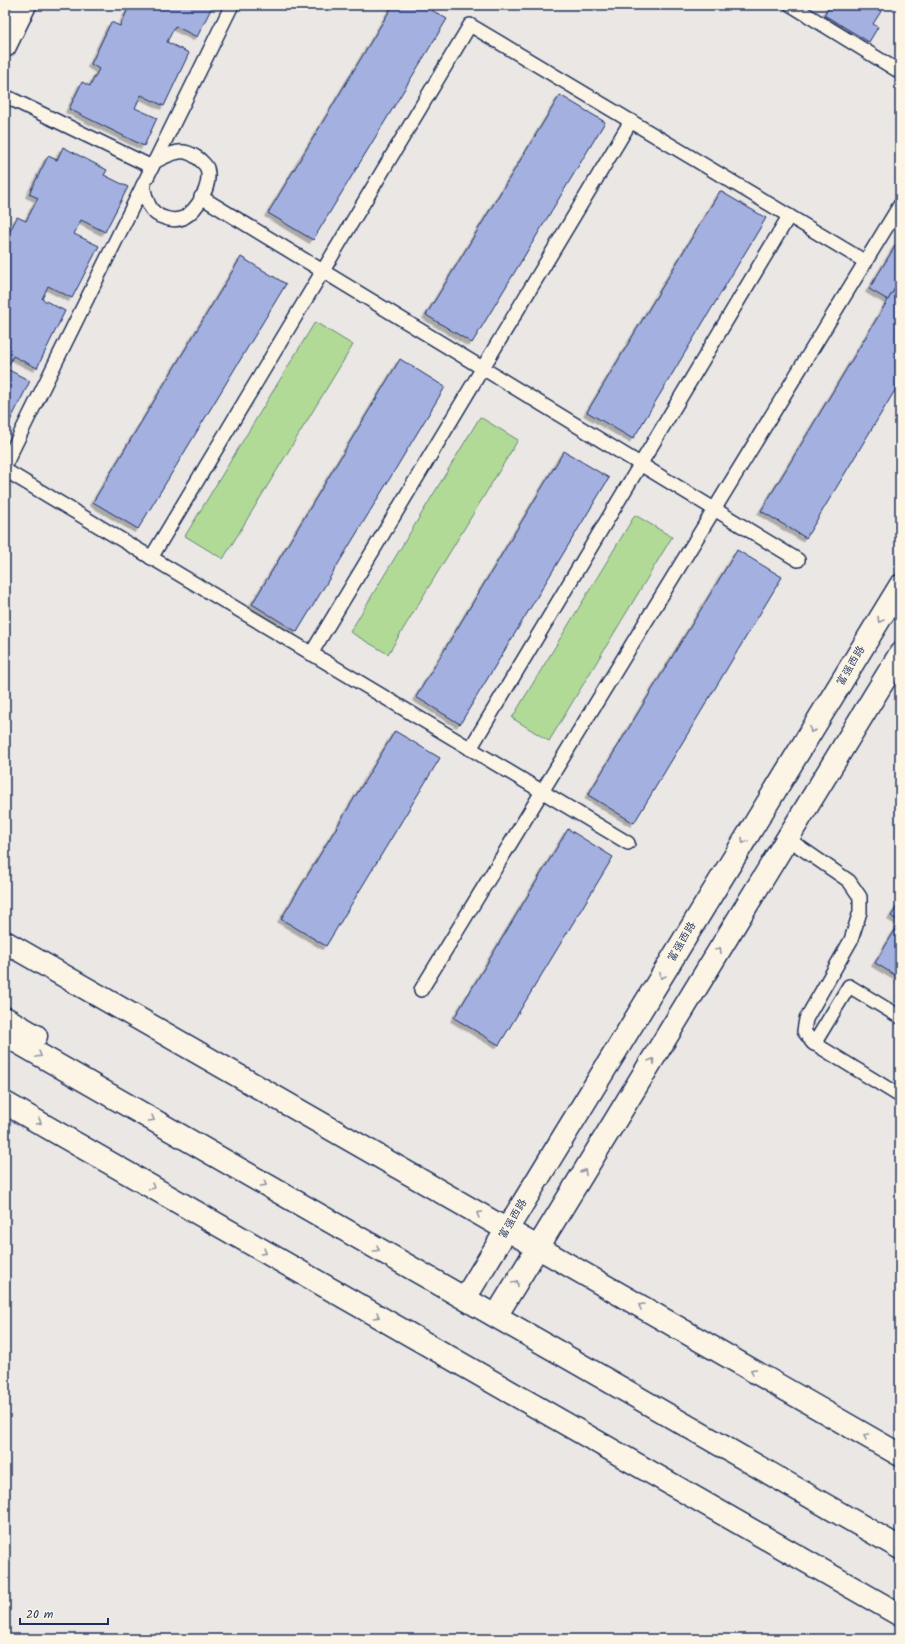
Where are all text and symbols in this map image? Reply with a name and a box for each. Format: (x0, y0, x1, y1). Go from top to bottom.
one-way arrow (877, 616, 884, 623)
street label: 富强西路 (832, 643, 870, 689)
one-way arrow (809, 726, 816, 733)
one-way arrow (741, 837, 749, 844)
street label: 富强西路 (663, 919, 701, 965)
one-way arrow (715, 947, 722, 954)
one-way arrow (659, 972, 666, 979)
one-way arrow (35, 1050, 42, 1057)
one-way arrow (647, 1058, 654, 1065)
one-way arrow (148, 1115, 155, 1122)
one-way arrow (35, 1118, 42, 1125)
one-way arrow (579, 1169, 586, 1176)
one-way arrow (260, 1179, 268, 1186)
one-way arrow (148, 1182, 155, 1189)
street label: 富强西路 (494, 1196, 532, 1242)
one-way arrow (476, 1211, 483, 1218)
one-way arrow (373, 1244, 380, 1251)
one-way arrow (260, 1247, 268, 1254)
one-way arrow (512, 1280, 519, 1287)
one-way arrow (637, 1304, 645, 1311)
one-way arrow (373, 1312, 380, 1319)
one-way arrow (750, 1368, 757, 1376)
one-way arrow (863, 1433, 870, 1440)
scale bar (20, 1600, 108, 1626)
text: 20 m (26, 1605, 54, 1624)

